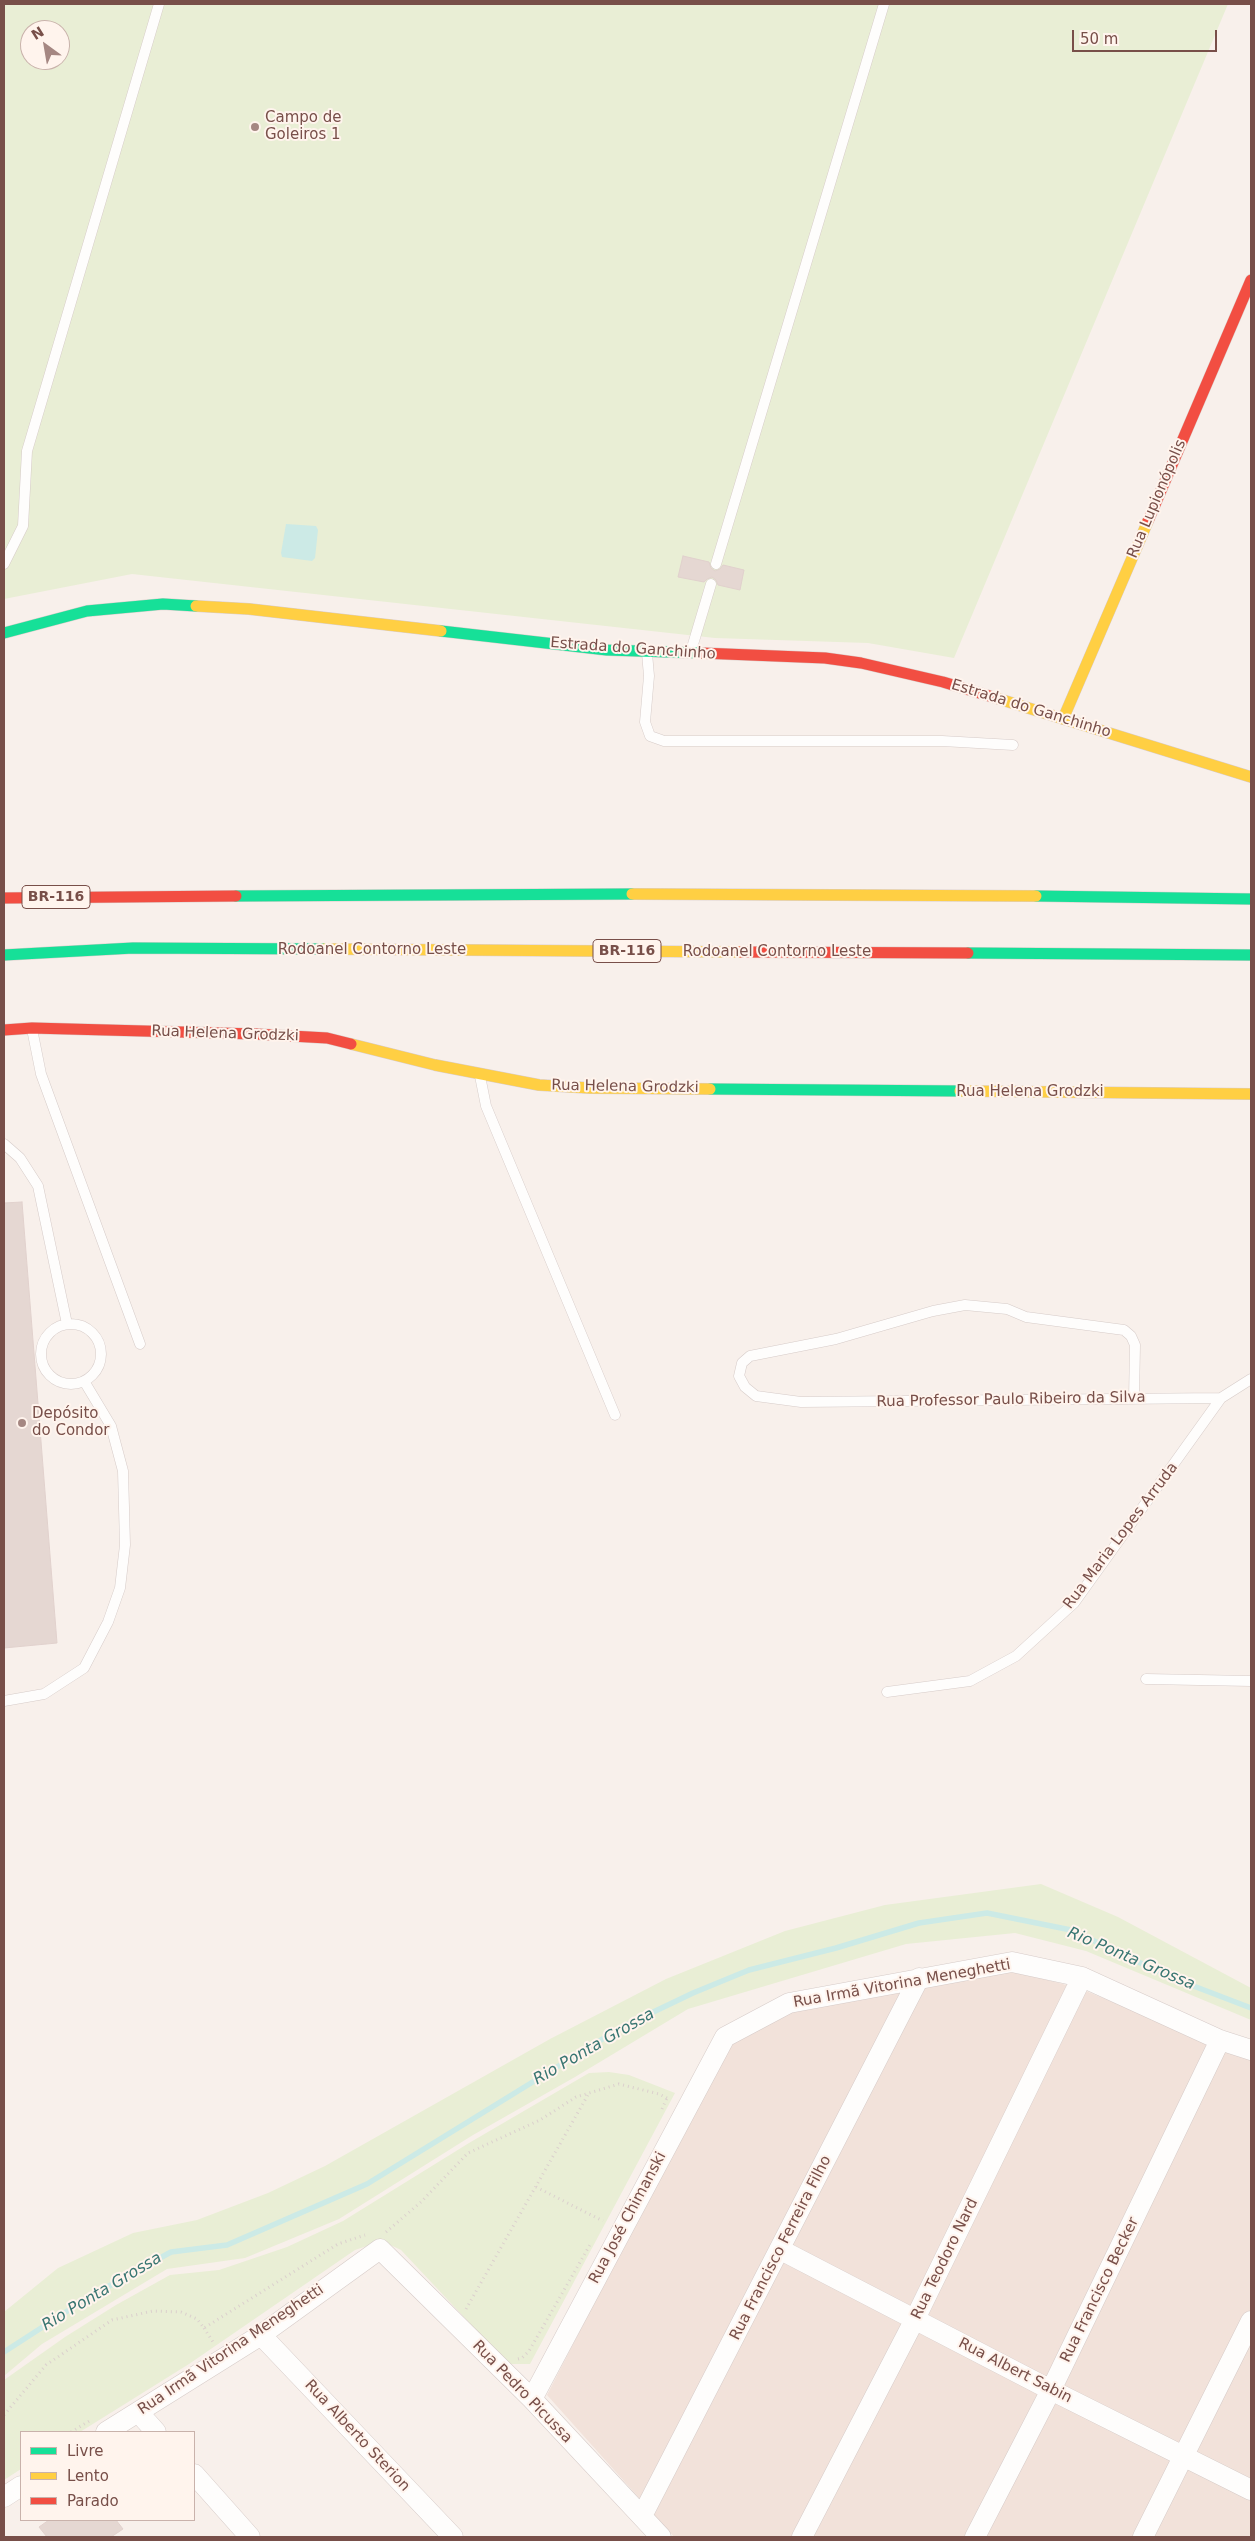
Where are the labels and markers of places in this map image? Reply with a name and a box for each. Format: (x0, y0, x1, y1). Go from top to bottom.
place label: Campo de Goleiros 1 (265, 109, 341, 144)
marker: Campo de Goleiros 1 (249, 121, 261, 133)
place label: Depósito do Condor (32, 1405, 109, 1440)
marker: Depósito do Condor (16, 1417, 28, 1429)

